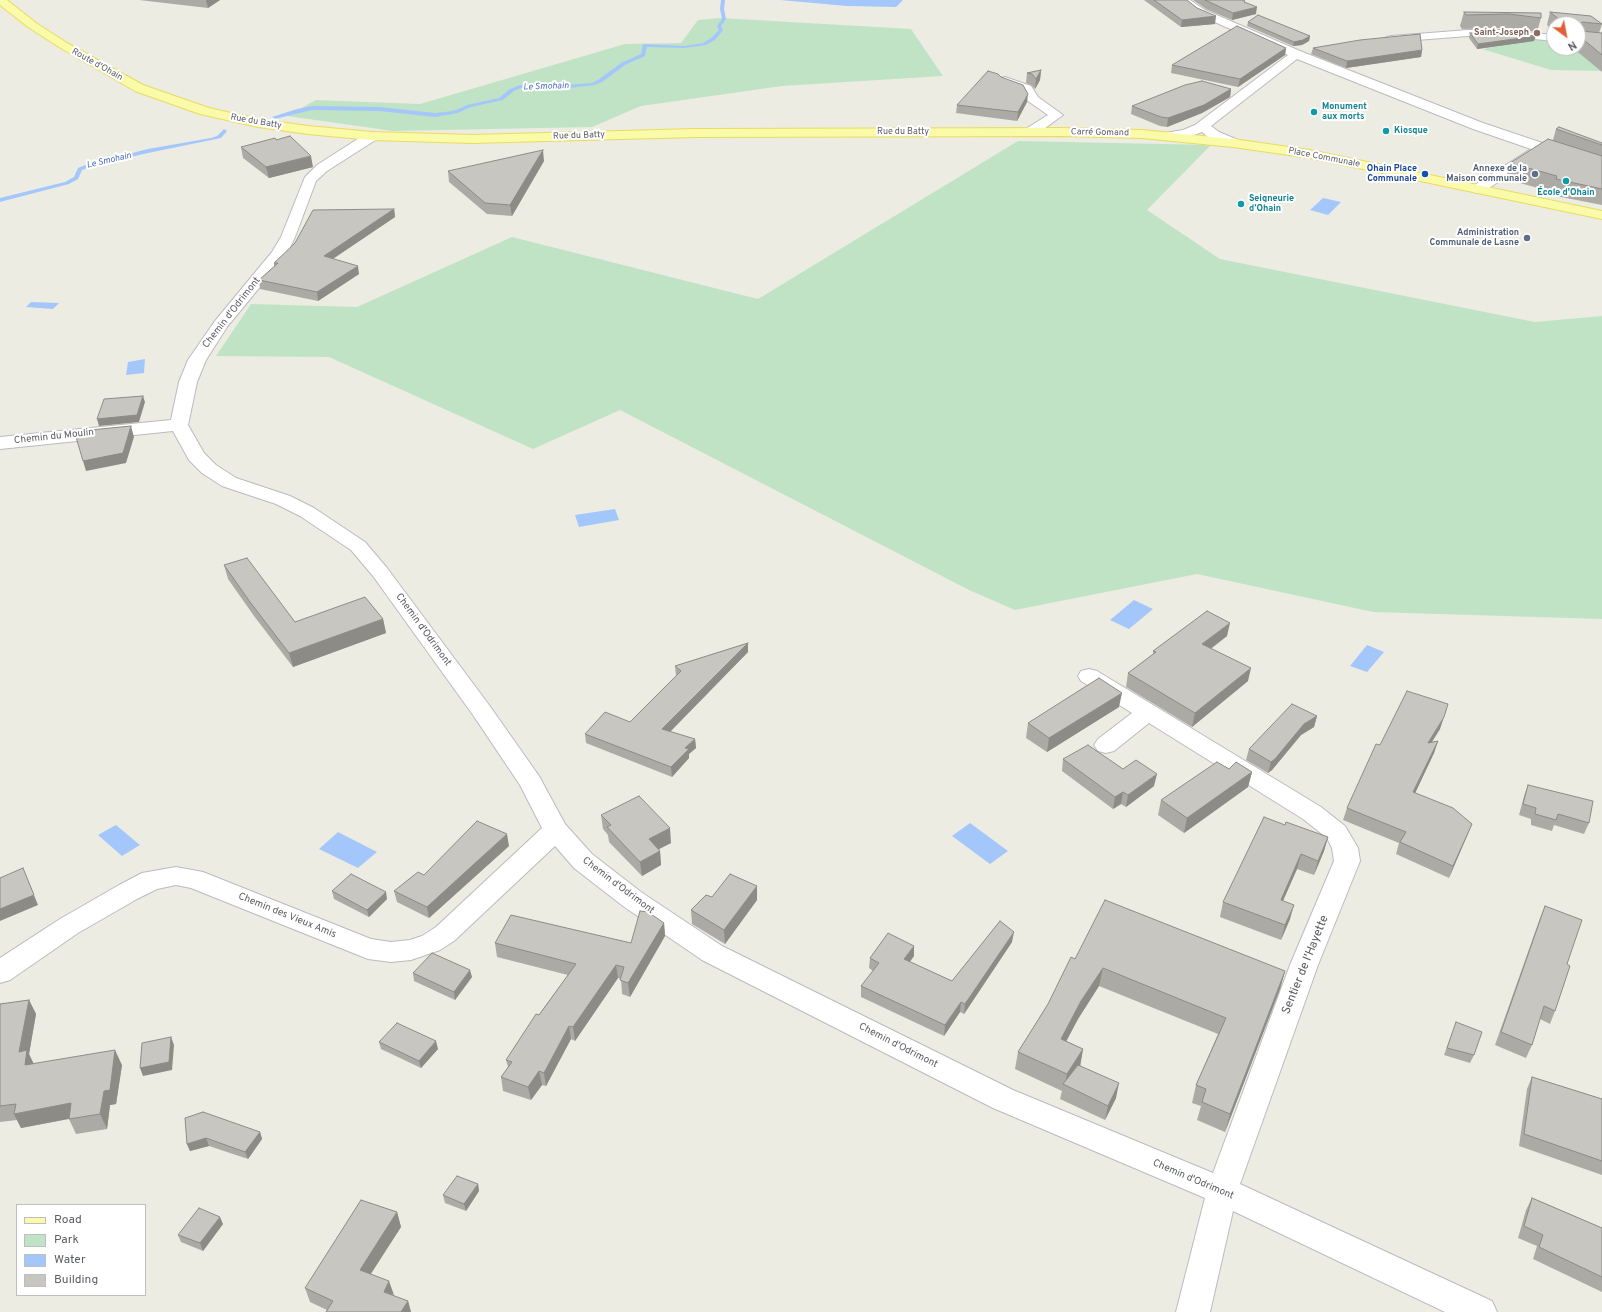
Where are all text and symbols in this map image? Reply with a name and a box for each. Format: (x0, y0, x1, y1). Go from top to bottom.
north arrow (1546, 16, 1586, 56)
place label: Saint-Joseph (1474, 28, 1529, 38)
marker: Saint-Joseph (1532, 28, 1542, 38)
text: N (1565, 37, 1579, 53)
street label: Route d'Ohain (70, 46, 124, 84)
water label: Le Smohain (523, 81, 569, 93)
place label: Monument aux morts (1322, 102, 1367, 123)
marker: Monument aux morts (1309, 107, 1319, 117)
street label: Rue du Batty (229, 112, 283, 132)
marker: Kiosque (1381, 126, 1391, 136)
place label: Kiosque (1394, 126, 1428, 136)
street label: Rue du Batty (877, 127, 929, 137)
street label: Carré Gomand (1071, 127, 1129, 139)
street label: Rue du Batty (553, 130, 605, 142)
street label: Place Communale (1287, 146, 1361, 170)
water label: Le Smohain (86, 151, 132, 171)
place label: Ohain Place Communale (1367, 164, 1417, 185)
place label: Annexe de la Maison communale (1446, 164, 1527, 185)
marker: Ohain Place Communale (1420, 169, 1430, 179)
marker: Annexe de la Maison communale (1530, 169, 1540, 179)
marker: École d'Ohain (1561, 176, 1571, 186)
place label: École d'Ohain (1537, 188, 1595, 198)
place label: Seigneurie d’Ohain (1249, 194, 1294, 215)
marker: Seigneurie d’Ohain (1236, 199, 1246, 209)
place label: Administration Communale de Lasne (1430, 228, 1519, 249)
marker: Administration Communale de Lasne (1522, 233, 1532, 243)
street label: Chemin d'Odrimont (200, 275, 264, 351)
street label: Chemin du Moulin (13, 427, 95, 447)
street label: Chemin d'Odrimont (393, 591, 453, 669)
street label: Chemin d'Odrimont (580, 855, 656, 917)
street label: Chemin des Vieux Amis (236, 891, 338, 941)
street label: Sentier de l'Hayette (1280, 913, 1332, 1017)
street label: Chemin d'Odrimont (856, 1021, 940, 1071)
street label: Chemin d'Odrimont (1151, 1157, 1235, 1203)
legend (16, 1204, 146, 1296)
text: Road (54, 1212, 82, 1228)
text: Park (54, 1232, 79, 1248)
text: Water (54, 1252, 86, 1268)
text: Building (54, 1272, 98, 1288)

